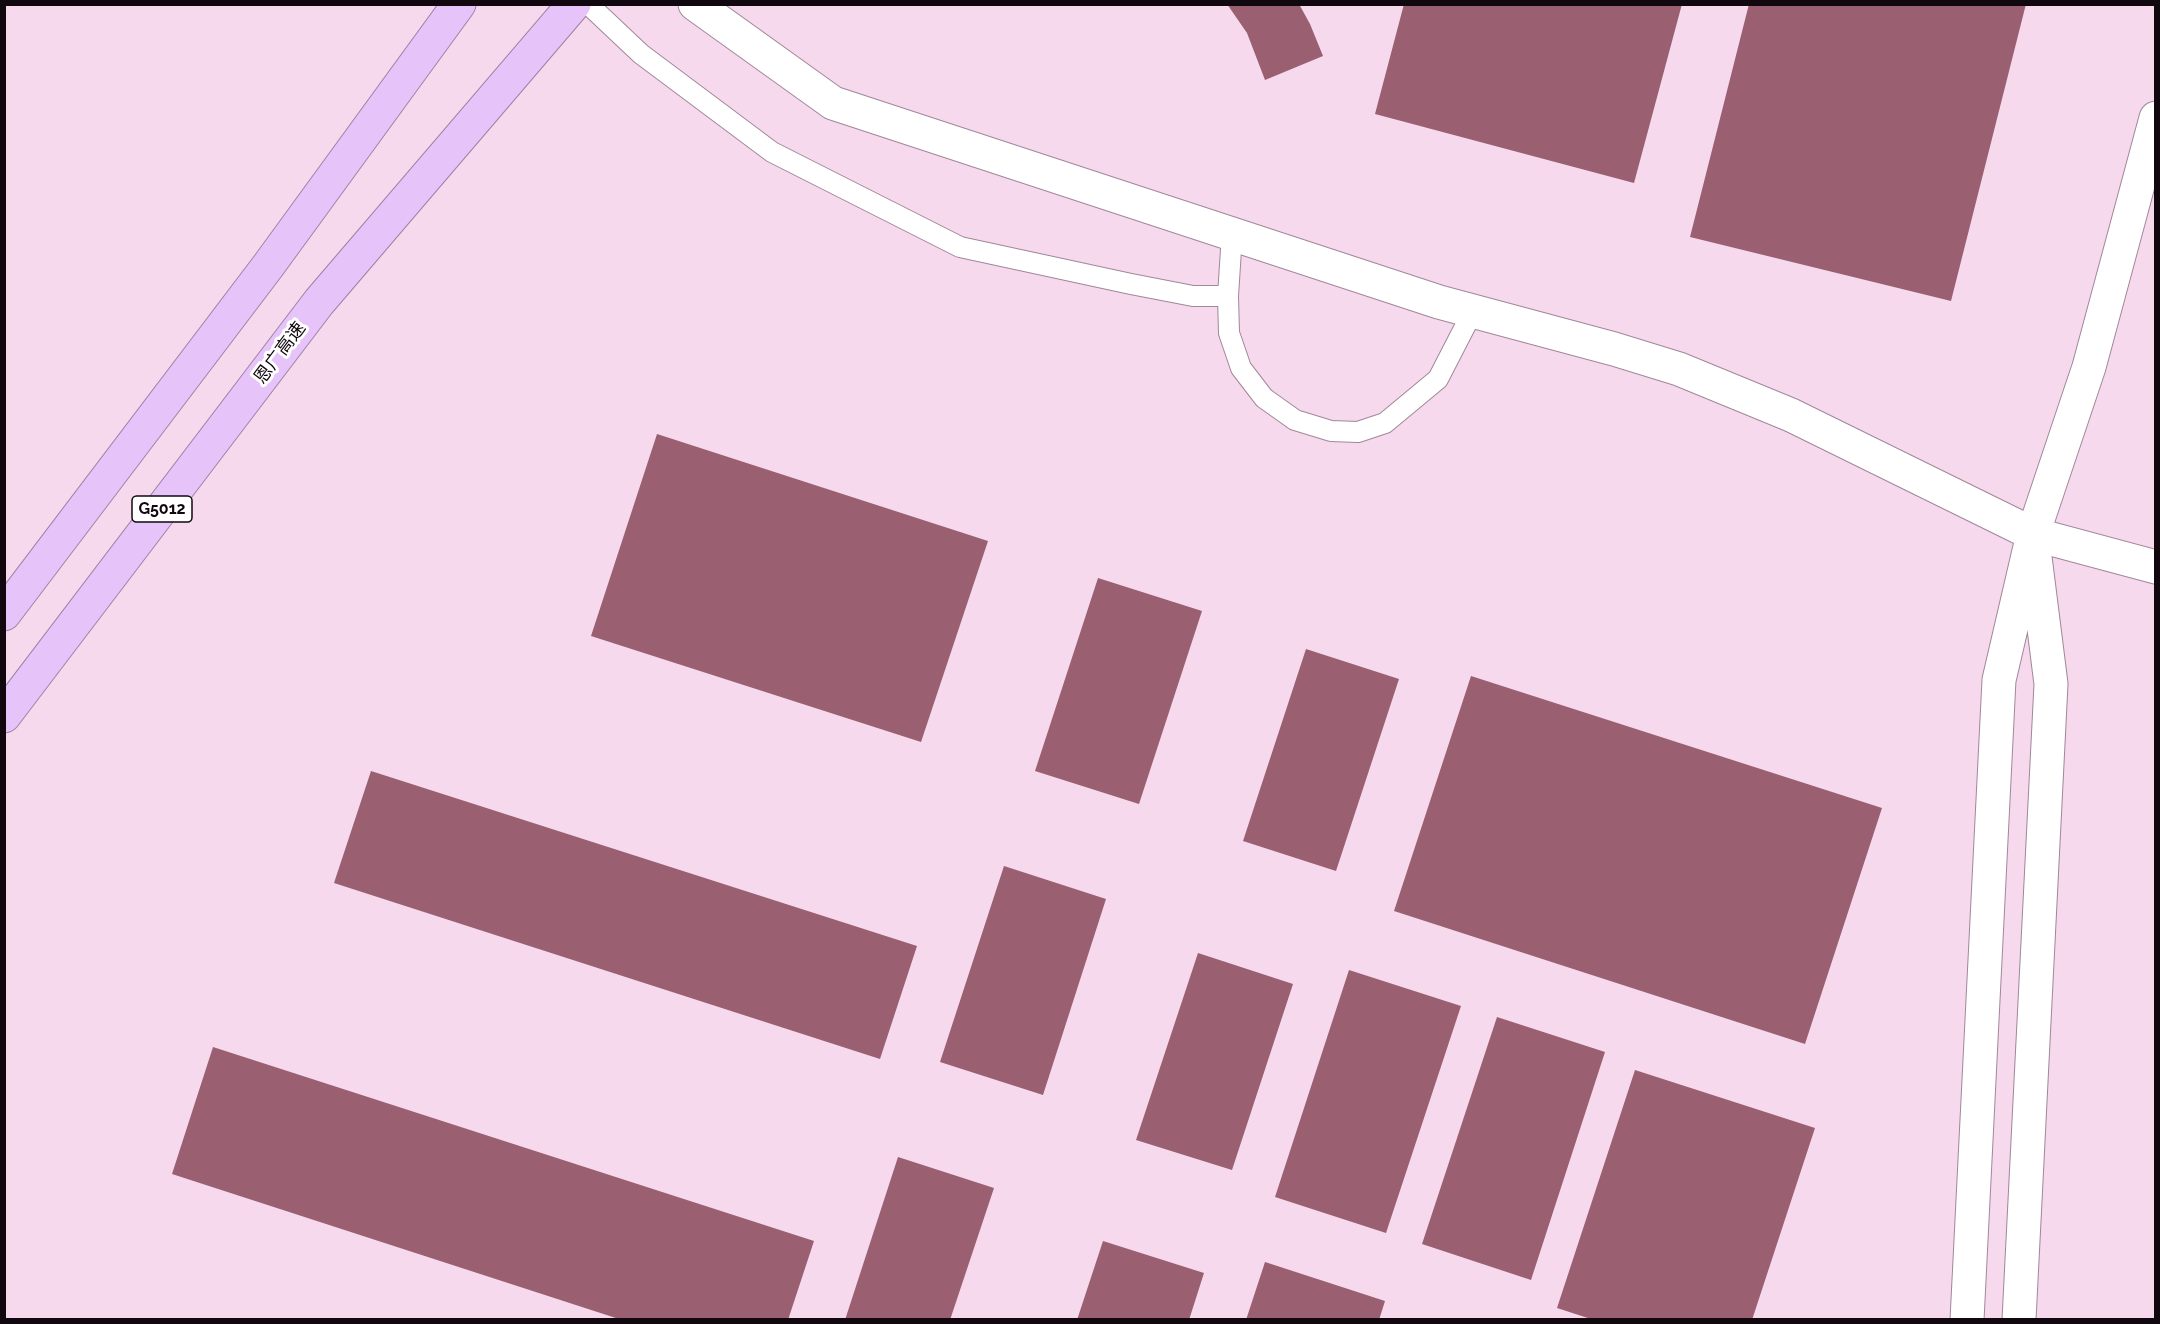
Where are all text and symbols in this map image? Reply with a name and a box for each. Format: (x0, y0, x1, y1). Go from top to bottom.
street label: 恩广高速 (250, 318, 310, 388)
road number: G5012 (132, 496, 192, 522)

